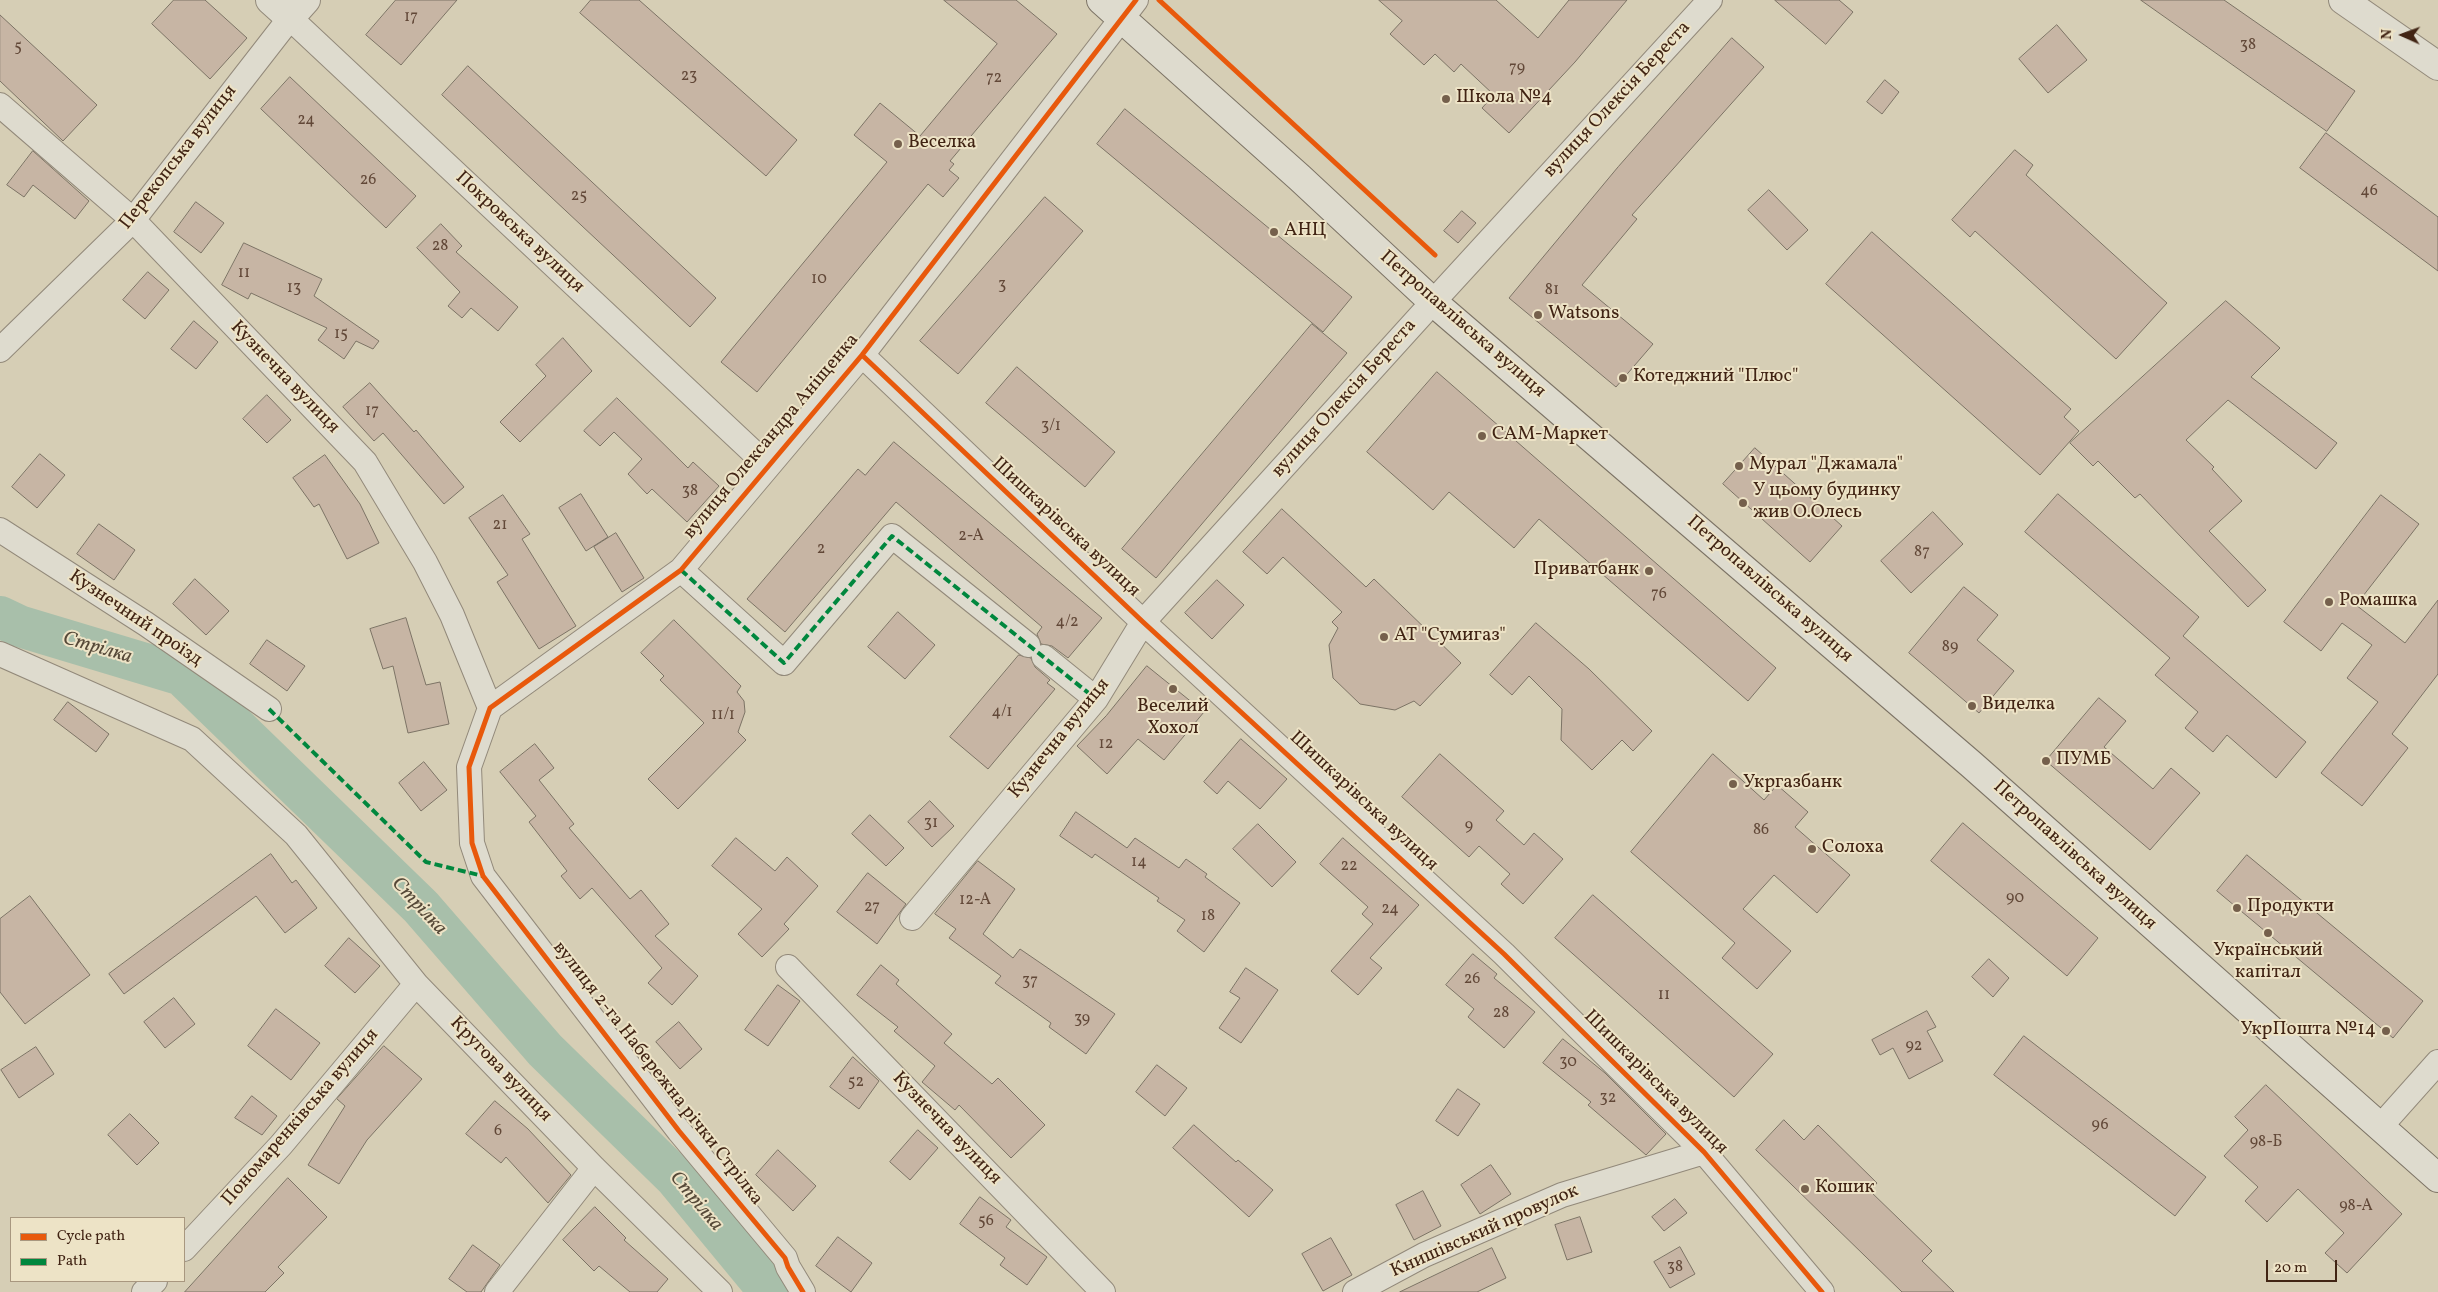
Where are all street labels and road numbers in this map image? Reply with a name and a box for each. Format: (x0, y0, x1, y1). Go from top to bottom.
street label: вулиця Олексія Береста (1540, 17, 1696, 183)
street label: Перекопська вулиця (115, 81, 243, 235)
street label: Покровська вулиця (450, 167, 588, 299)
street label: Петропавлівська вулиця (1374, 247, 1550, 403)
street label: вулиця Олексія Береста (1268, 315, 1422, 483)
street label: Кузнечна вулиця (224, 317, 344, 439)
street label: вулиця Олександра Аніщенка (679, 330, 865, 544)
street label: Шишкарівська вулиця (986, 453, 1144, 603)
street label: Петропавлівська вулиця (1681, 512, 1857, 668)
street label: Кузнечний проїзд (64, 566, 206, 672)
street label: Кузнечна вулиця (1005, 674, 1115, 804)
street label: Шишкарівська вулиця (1284, 727, 1442, 877)
street label: Петропавлівська вулиця (1987, 776, 2161, 936)
street label: вулиця 2-га Набережна річки Стрілка (547, 937, 767, 1211)
street label: Шишкарівська вулиця (1578, 1006, 1732, 1160)
street label: Кругова вулиця (444, 1013, 556, 1127)
street label: Пономаренківська вулиця (218, 1025, 384, 1211)
street label: Кузнечна вулиця (886, 1068, 1006, 1190)
street label: Книшівський провулок (1388, 1180, 1582, 1284)

